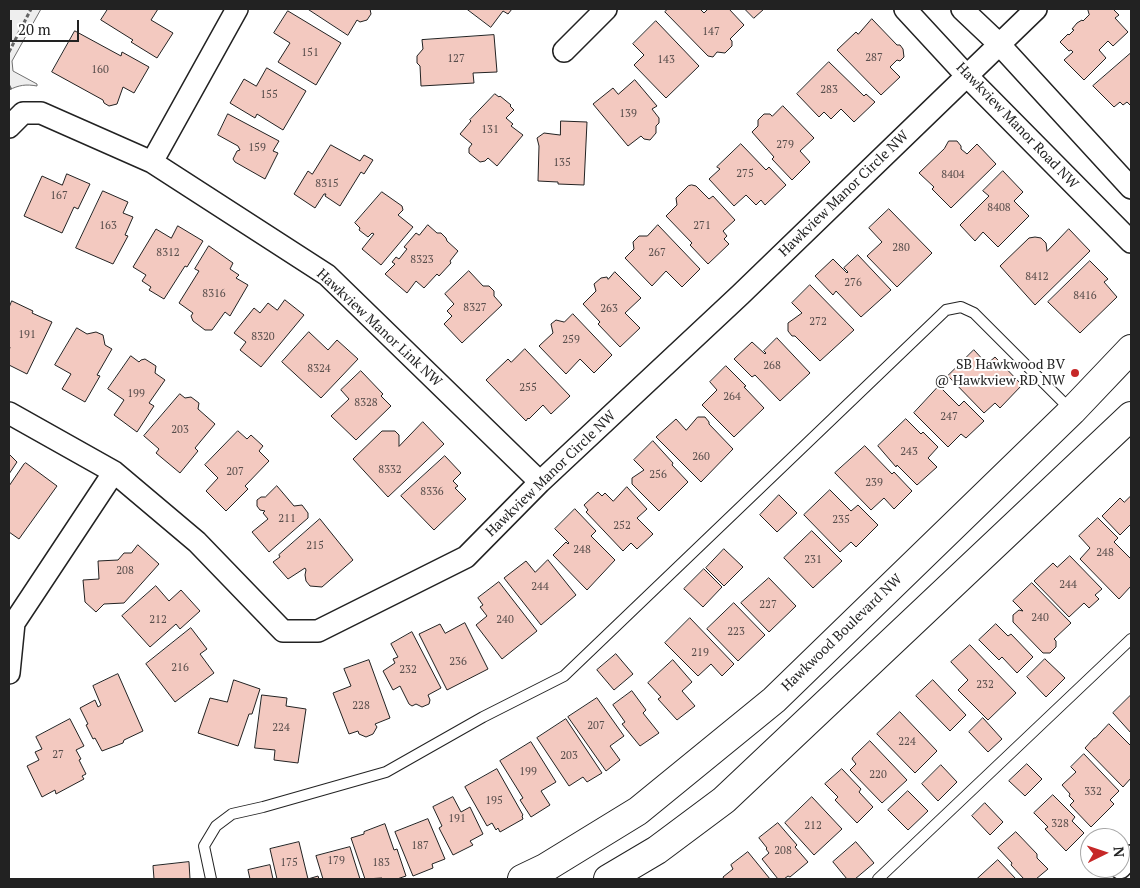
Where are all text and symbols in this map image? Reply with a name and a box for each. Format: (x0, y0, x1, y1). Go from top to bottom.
scale bar (12, 10, 81, 42)
text: 20 m (18, 19, 51, 39)
house number: 147 (702, 25, 720, 39)
house number: 151 (301, 46, 319, 60)
house number: 287 (865, 51, 883, 65)
house number: 127 (447, 52, 465, 66)
house number: 143 (657, 53, 675, 67)
street label: Hawkview Manor Road NW (952, 60, 1082, 192)
house number: 160 (91, 63, 109, 77)
house number: 283 (820, 83, 838, 97)
house number: 155 (260, 88, 278, 102)
house number: 139 (619, 107, 637, 121)
house number: 131 (481, 123, 499, 137)
street label: Hawkview Manor Circle NW (776, 128, 912, 260)
house number: 279 (776, 138, 794, 152)
house number: 159 (248, 141, 266, 155)
house number: 135 (553, 156, 571, 170)
house number: 275 (736, 167, 754, 181)
house number: 8404 (941, 168, 965, 182)
house number: 8315 (315, 177, 339, 191)
house number: 167 (50, 189, 68, 203)
house number: 8408 (987, 201, 1011, 215)
house number: 163 (99, 219, 117, 233)
house number: 271 (693, 219, 711, 233)
house number: 280 (892, 241, 910, 255)
house number: 8312 (156, 246, 180, 260)
house number: 267 (648, 246, 666, 260)
house number: 8323 (410, 253, 434, 267)
street label: Hawkview Manor Link NW (313, 266, 445, 390)
house number: 8412 (1025, 270, 1049, 284)
house number: 276 (844, 276, 862, 290)
house number: 8316 (202, 287, 226, 301)
house number: 8416 (1073, 289, 1097, 303)
house number: 8327 (463, 301, 487, 315)
house number: 263 (600, 302, 618, 316)
house number: 272 (809, 315, 827, 329)
house number: 191 (18, 328, 36, 342)
house number: 8320 (251, 330, 275, 344)
house number: 259 (562, 333, 580, 347)
place label: SB Hawkwood BV @ Hawkview RD NW (935, 357, 1065, 390)
house number: 268 (763, 359, 781, 373)
house number: 8324 (307, 362, 331, 376)
marker: SB Hawkwood BV @ Hawkview RD NW (1069, 367, 1081, 379)
house number: 255 (519, 381, 537, 395)
house number: 199 (127, 387, 145, 401)
house number: 264 (723, 390, 741, 404)
house number: 8328 (354, 396, 378, 410)
street label: Hawkview Manor Circle NW (483, 408, 619, 540)
house number: 247 (940, 410, 958, 424)
house number: 203 (171, 423, 189, 437)
house number: 243 (900, 445, 918, 459)
house number: 260 (692, 450, 710, 464)
house number: 8332 (378, 463, 402, 477)
house number: 207 (226, 465, 244, 479)
house number: 256 (649, 468, 667, 482)
house number: 239 (865, 476, 883, 490)
house number: 8336 (420, 485, 444, 499)
house number: 211 (278, 512, 296, 526)
house number: 235 (832, 513, 850, 527)
house number: 252 (613, 519, 631, 533)
house number: 215 (306, 539, 324, 553)
house number: 248 (573, 543, 591, 557)
house number: 248 (1096, 546, 1114, 560)
house number: 231 (804, 553, 822, 567)
house number: 208 (116, 564, 134, 578)
street label: Hawkwood Boulevard NW (778, 571, 906, 695)
house number: 244 (1059, 578, 1077, 592)
house number: 244 (531, 580, 549, 594)
house number: 227 (759, 598, 777, 612)
house number: 240 (1031, 611, 1049, 625)
house number: 212 (149, 613, 167, 627)
house number: 240 (496, 613, 514, 627)
house number: 223 (727, 625, 745, 639)
house number: 219 (691, 646, 709, 660)
house number: 236 (449, 655, 467, 669)
house number: 216 (171, 661, 189, 675)
house number: 232 (399, 663, 417, 677)
house number: 232 (976, 678, 994, 692)
house number: 228 (352, 699, 370, 713)
house number: 207 (587, 719, 605, 733)
house number: 224 (272, 721, 290, 735)
house number: 224 (898, 735, 916, 749)
house number: 27 (52, 748, 64, 762)
house number: 203 (560, 749, 578, 763)
house number: 199 (519, 765, 537, 779)
house number: 220 (869, 768, 887, 782)
house number: 332 (1084, 785, 1102, 799)
house number: 195 (485, 794, 503, 808)
house number: 191 (448, 812, 466, 826)
house number: 328 (1051, 817, 1069, 831)
house number: 212 (804, 819, 822, 833)
north arrow (1080, 828, 1130, 878)
house number: 187 (411, 839, 429, 853)
house number: 208 (774, 844, 792, 858)
text: N (1110, 846, 1129, 858)
house number: 179 (327, 854, 345, 868)
house number: 175 (280, 856, 298, 870)
house number: 183 (372, 856, 390, 870)

